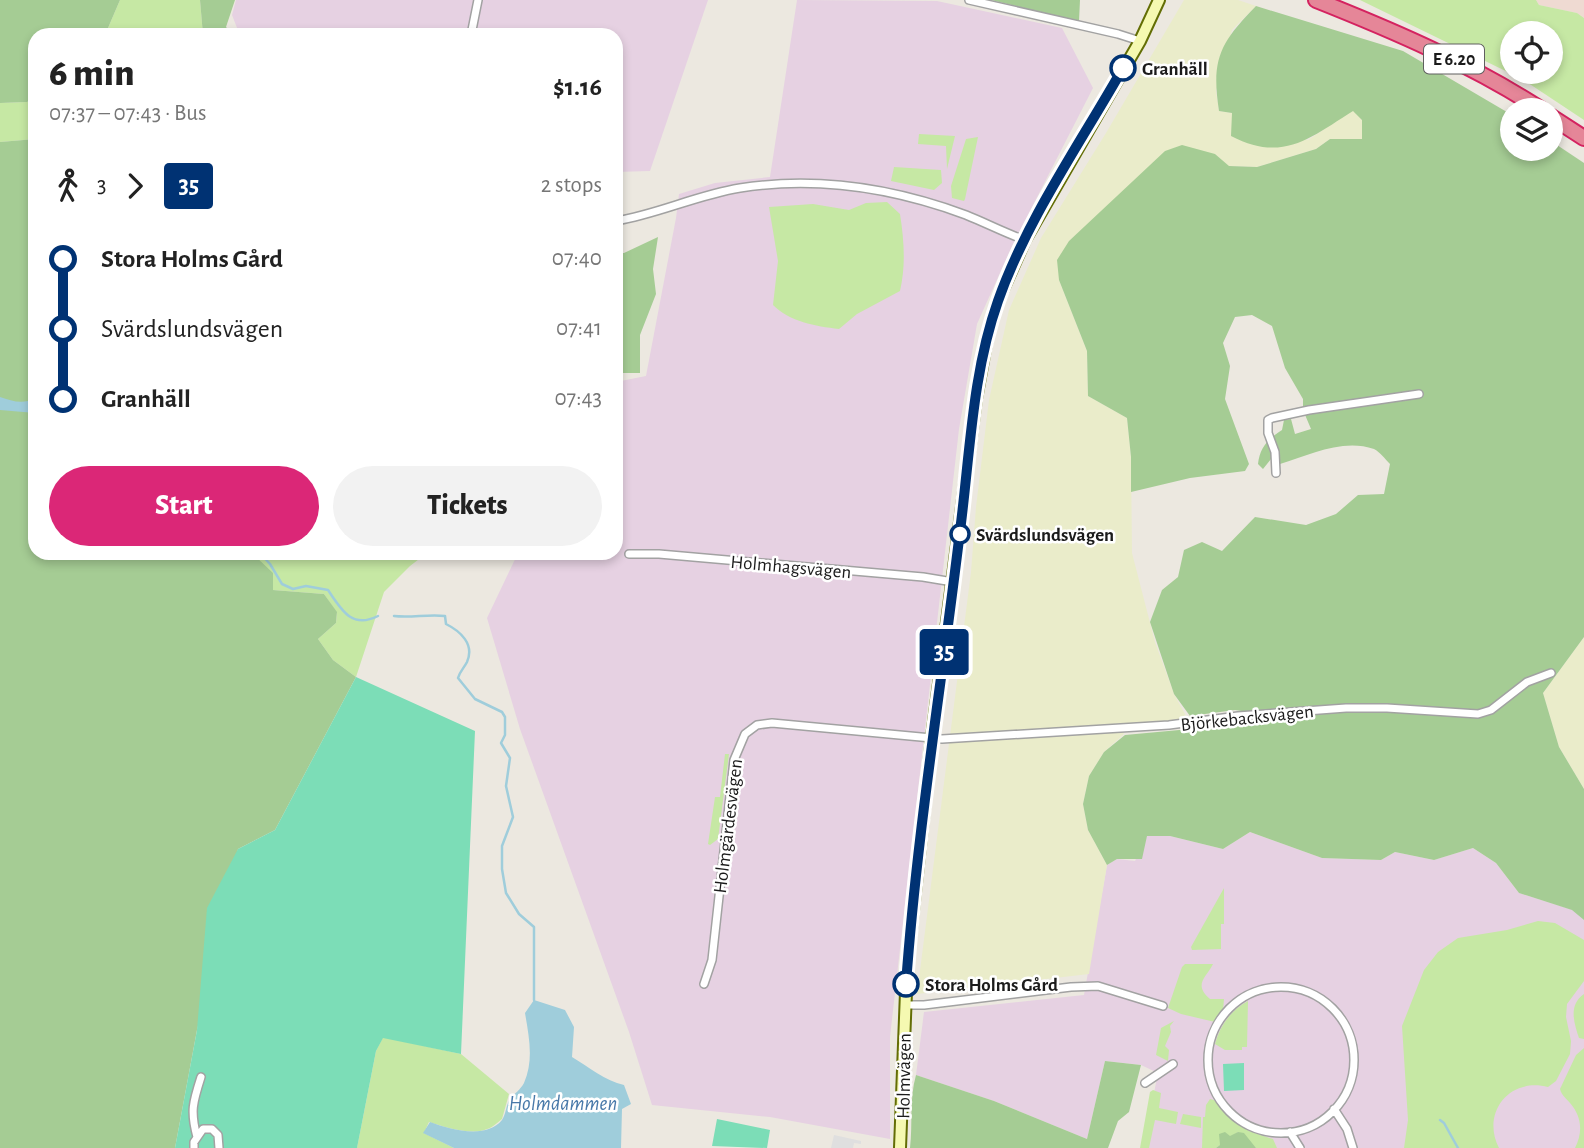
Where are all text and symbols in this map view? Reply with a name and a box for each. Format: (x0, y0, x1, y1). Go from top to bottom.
map controls (1500, 21, 1563, 161)
button: locate (1500, 21, 1563, 84)
road number: E 6.20 (1424, 44, 1484, 74)
text: 6 min (49, 55, 135, 93)
marker: Granhäll (1110, 55, 1136, 81)
place label: Granhäll (1142, 60, 1208, 79)
text: $1.16 (553, 74, 602, 100)
button: layers (1500, 98, 1563, 161)
text: 07:37 – 07:43 · Bus (49, 102, 207, 125)
icon: walk (49, 167, 87, 205)
icon: forward (116, 167, 154, 205)
text: 3 (97, 174, 106, 197)
text: 35 (178, 174, 199, 198)
text: 2 stops (541, 174, 602, 197)
text: Stora Holms Gård (101, 246, 283, 272)
text: 07:40 (552, 247, 602, 270)
text: Svärdslundsvägen (101, 316, 283, 342)
text: 07:41 (556, 317, 602, 340)
text: Granhäll (101, 386, 191, 412)
text: 07:43 (554, 387, 602, 410)
button: Start (49, 466, 319, 546)
button: Tickets (333, 466, 602, 546)
marker: Svärdslundsvägen (950, 524, 970, 544)
place label: Svärdslundsvägen (976, 526, 1114, 545)
street label: Holmhagsvägen (730, 553, 852, 582)
line badge: 35 (912, 629, 976, 675)
text: 35 (934, 640, 954, 664)
street label: Björkebacksvägen (1180, 702, 1315, 735)
street label: Holmgärdesvägen (711, 758, 746, 895)
marker: Stora Holms Gård (893, 971, 919, 997)
place label: Stora Holms Gård (925, 976, 1058, 995)
street label: Holmvägen (894, 1033, 915, 1119)
water label: Holmdammen (509, 1093, 617, 1114)

